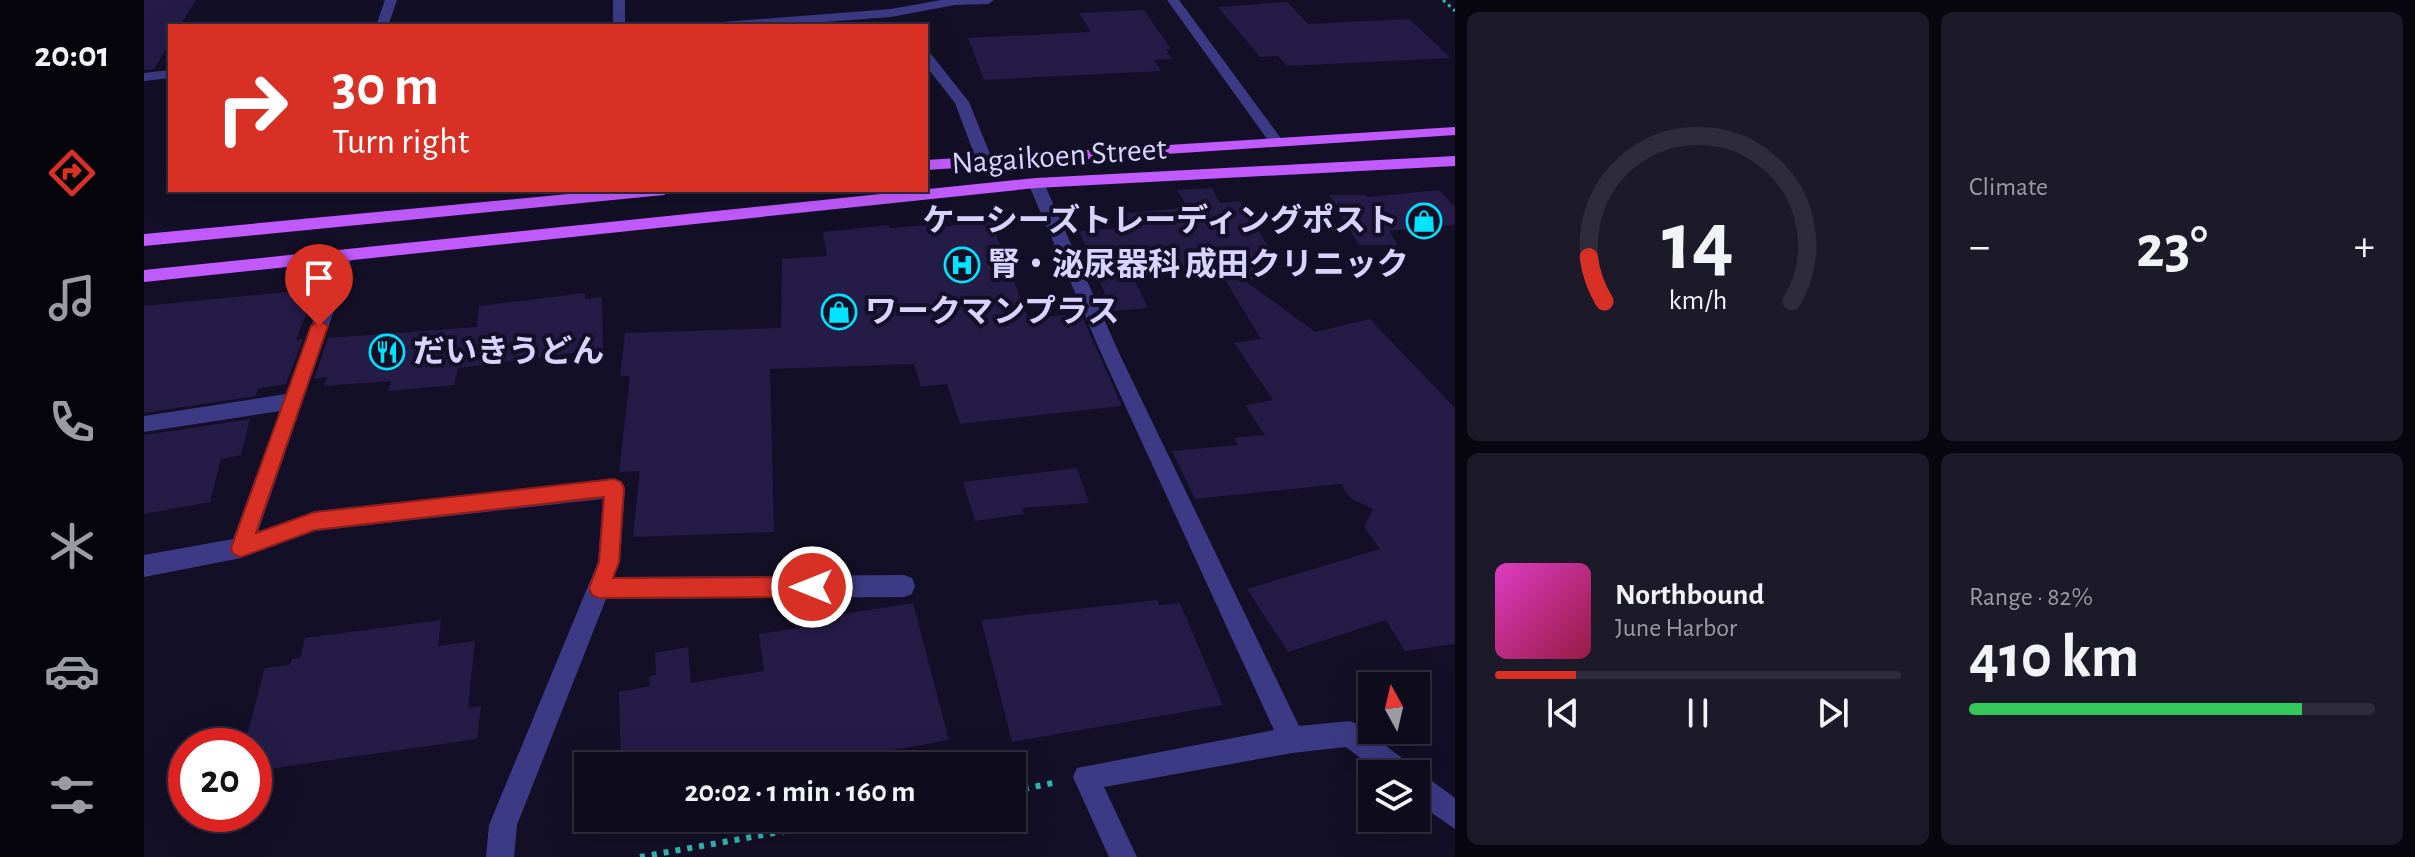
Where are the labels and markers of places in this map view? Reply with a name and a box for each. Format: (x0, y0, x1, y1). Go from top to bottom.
shop icon: ケーシーズトレーディングポスト (1405, 202, 1443, 240)
place label: ケーシーズトレーディングポスト (922, 203, 1398, 237)
pin (285, 244, 353, 326)
hospital icon: 腎・泌尿器科 成田クリニック (943, 246, 981, 284)
place label: 腎・泌尿器科 成田クリニック (988, 247, 1409, 281)
shop icon: ワークマンプラス (820, 293, 858, 331)
place label: ワークマンプラス (865, 294, 1119, 328)
restaurant icon: だいきうどん (368, 333, 406, 371)
place label: だいきうどん (413, 335, 604, 368)

